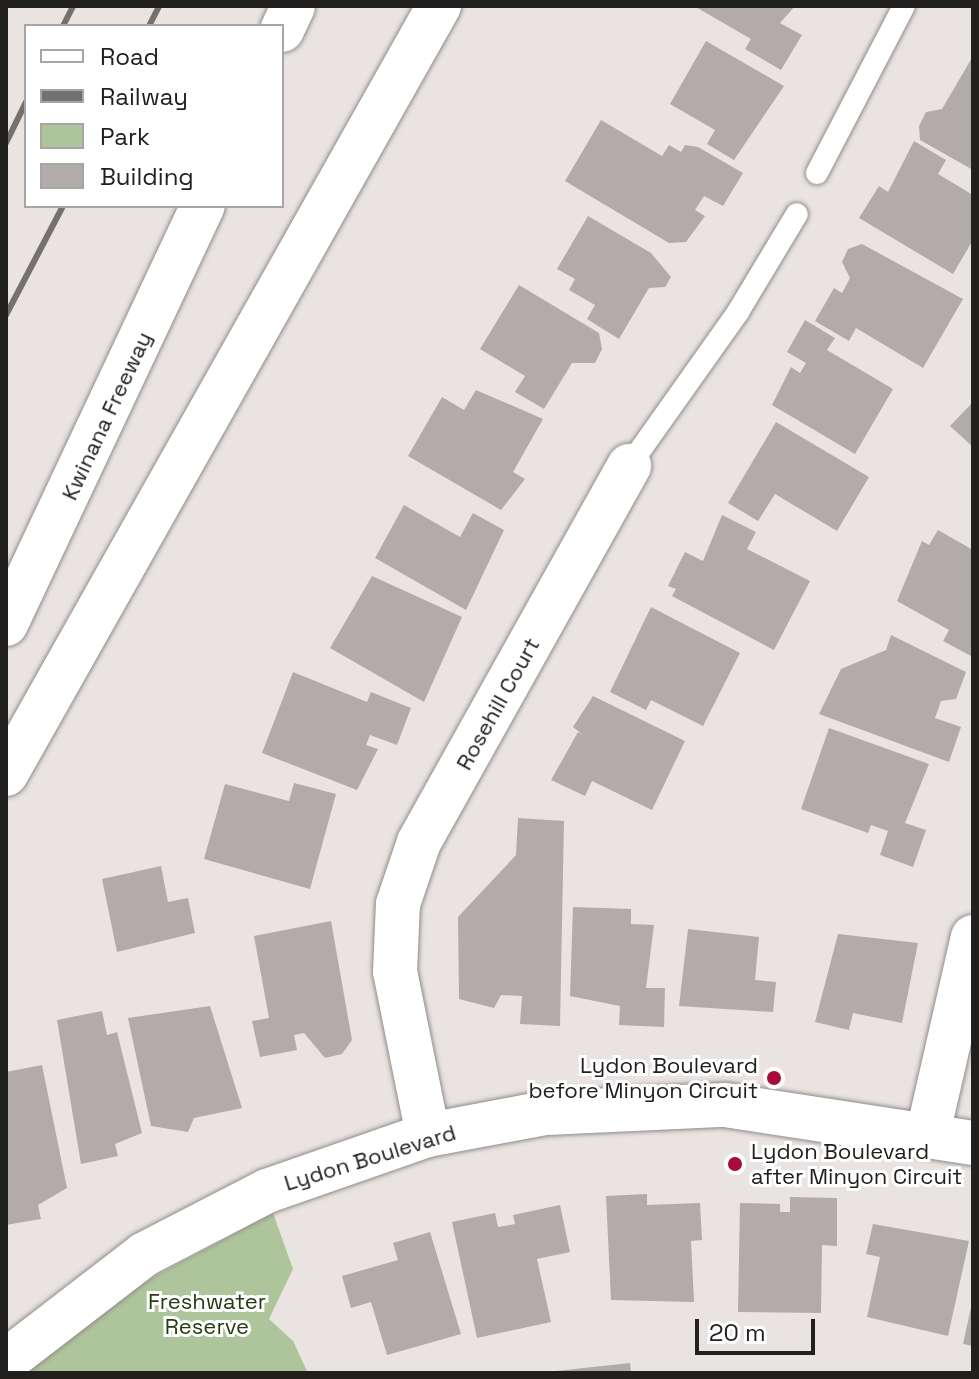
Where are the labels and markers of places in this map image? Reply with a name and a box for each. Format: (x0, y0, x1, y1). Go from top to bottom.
place label: Lydon Boulevard before Minyon Circuit (528, 1052, 758, 1104)
marker: Lydon Boulevard before Minyon Circuit (765, 1069, 783, 1087)
place label: Lydon Boulevard after Minyon Circuit (751, 1138, 962, 1190)
marker: Lydon Boulevard after Minyon Circuit (726, 1155, 744, 1173)

